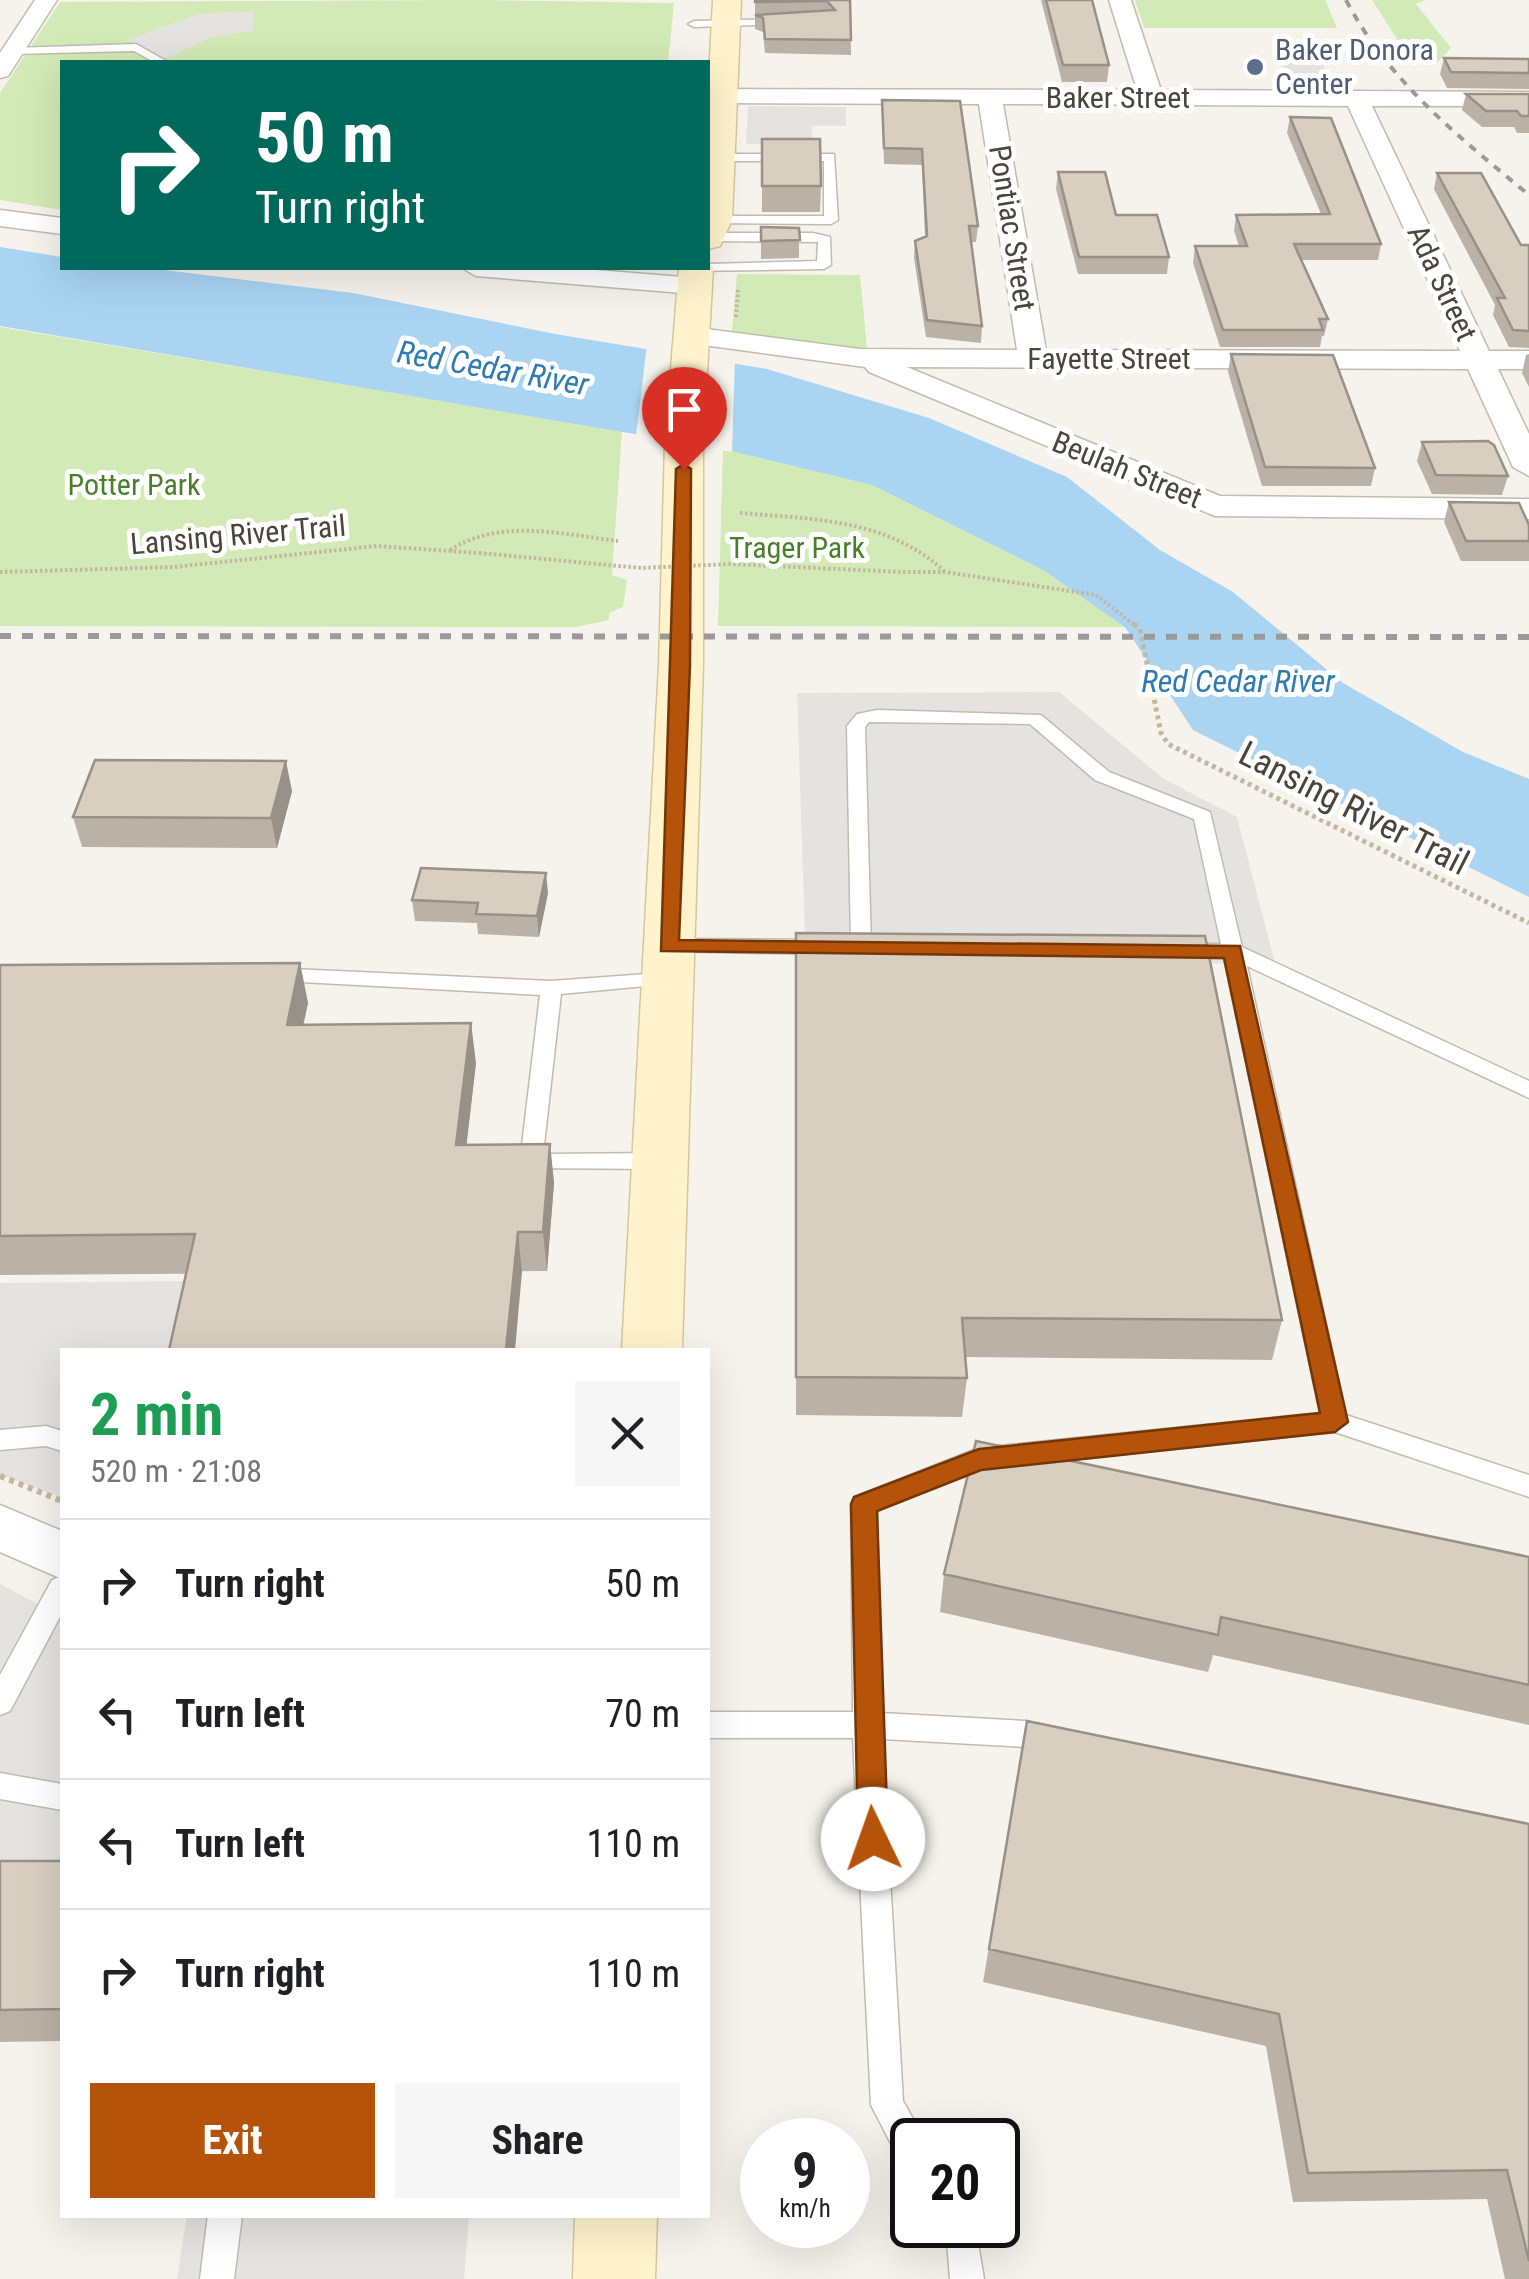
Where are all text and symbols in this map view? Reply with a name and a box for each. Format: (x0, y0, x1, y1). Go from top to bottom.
place label: Baker Donora Center (1275, 32, 1434, 101)
marker: Baker Donora Center (1244, 56, 1266, 78)
street label: Baker Street (1046, 80, 1190, 115)
text: 50 m (255, 97, 394, 179)
icon: right (90, 100, 220, 230)
street label: Pontiac Street (982, 143, 1043, 313)
text: Turn right (255, 181, 425, 234)
street label: Ada Street (1400, 219, 1484, 346)
water label: Red Cedar River (394, 332, 593, 404)
street label: Fayette Street (1027, 341, 1191, 376)
pin (642, 367, 727, 470)
icon: arrive (657, 382, 712, 437)
street label: Beulah Street (1047, 424, 1207, 515)
park label: Potter Park (68, 467, 201, 502)
street label: Lansing River Trail (129, 508, 347, 561)
park label: Trager Park (729, 530, 865, 565)
water label: Red Cedar River (1141, 662, 1336, 700)
street label: Lansing River Trail (1232, 733, 1475, 884)
text: 2 min (90, 1379, 223, 1450)
button: close (575, 1381, 680, 1486)
text: 520 m · 21:08 (90, 1452, 262, 1490)
icon: right (90, 1557, 145, 1612)
text: Turn right (175, 1562, 325, 1606)
text: 50 m (605, 1562, 680, 1606)
icon: left (90, 1687, 145, 1742)
text: Turn left (175, 1692, 305, 1736)
text: 70 m (605, 1692, 680, 1736)
position arrow (821, 1787, 925, 1891)
icon: left (90, 1817, 145, 1872)
text: Turn left (175, 1822, 305, 1866)
text: 110 m (586, 1822, 680, 1866)
icon: right (90, 1947, 145, 2002)
text: Turn right (175, 1952, 325, 1996)
text: 110 m (586, 1952, 680, 1996)
button: Exit (90, 2083, 375, 2198)
button: Share (395, 2083, 680, 2198)
speed limit sign: 20 (890, 2118, 1020, 2248)
text: 9 (792, 2142, 818, 2200)
text: km/h (779, 2194, 831, 2223)

